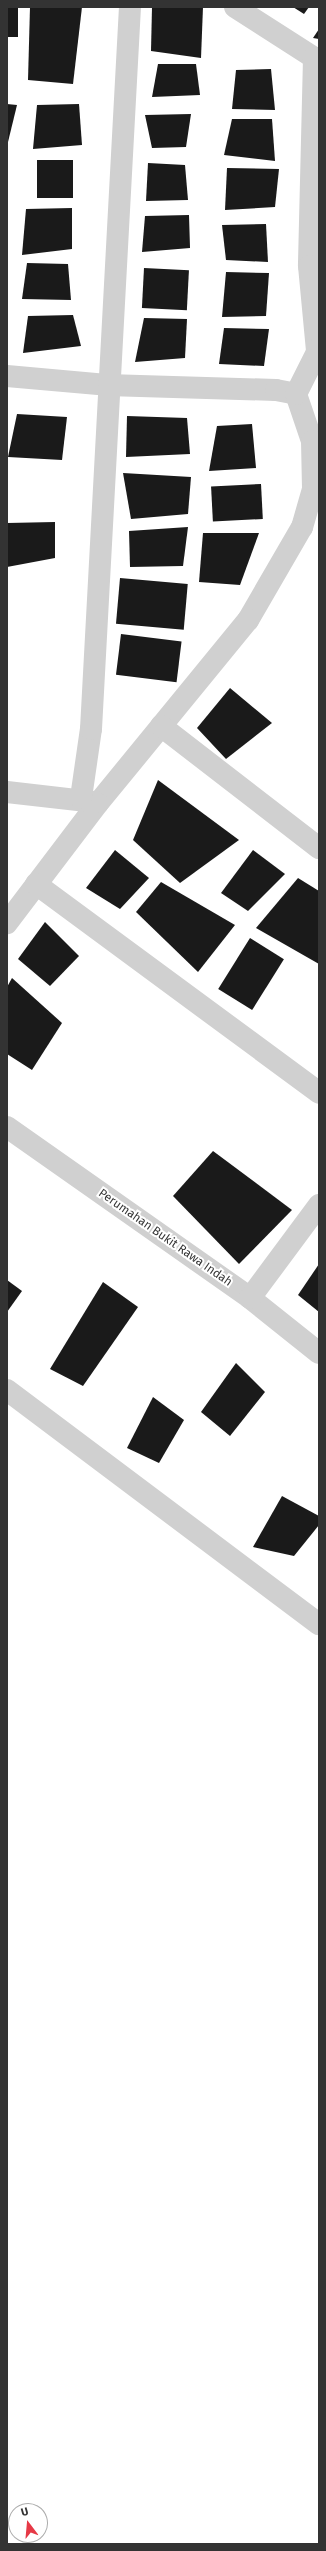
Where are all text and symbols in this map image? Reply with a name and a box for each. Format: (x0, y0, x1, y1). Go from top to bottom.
street label: Perumahan Bukit Rawa Indah (95, 1186, 235, 1290)
north arrow (8, 2503, 48, 2543)
text: U (20, 2505, 30, 2519)

